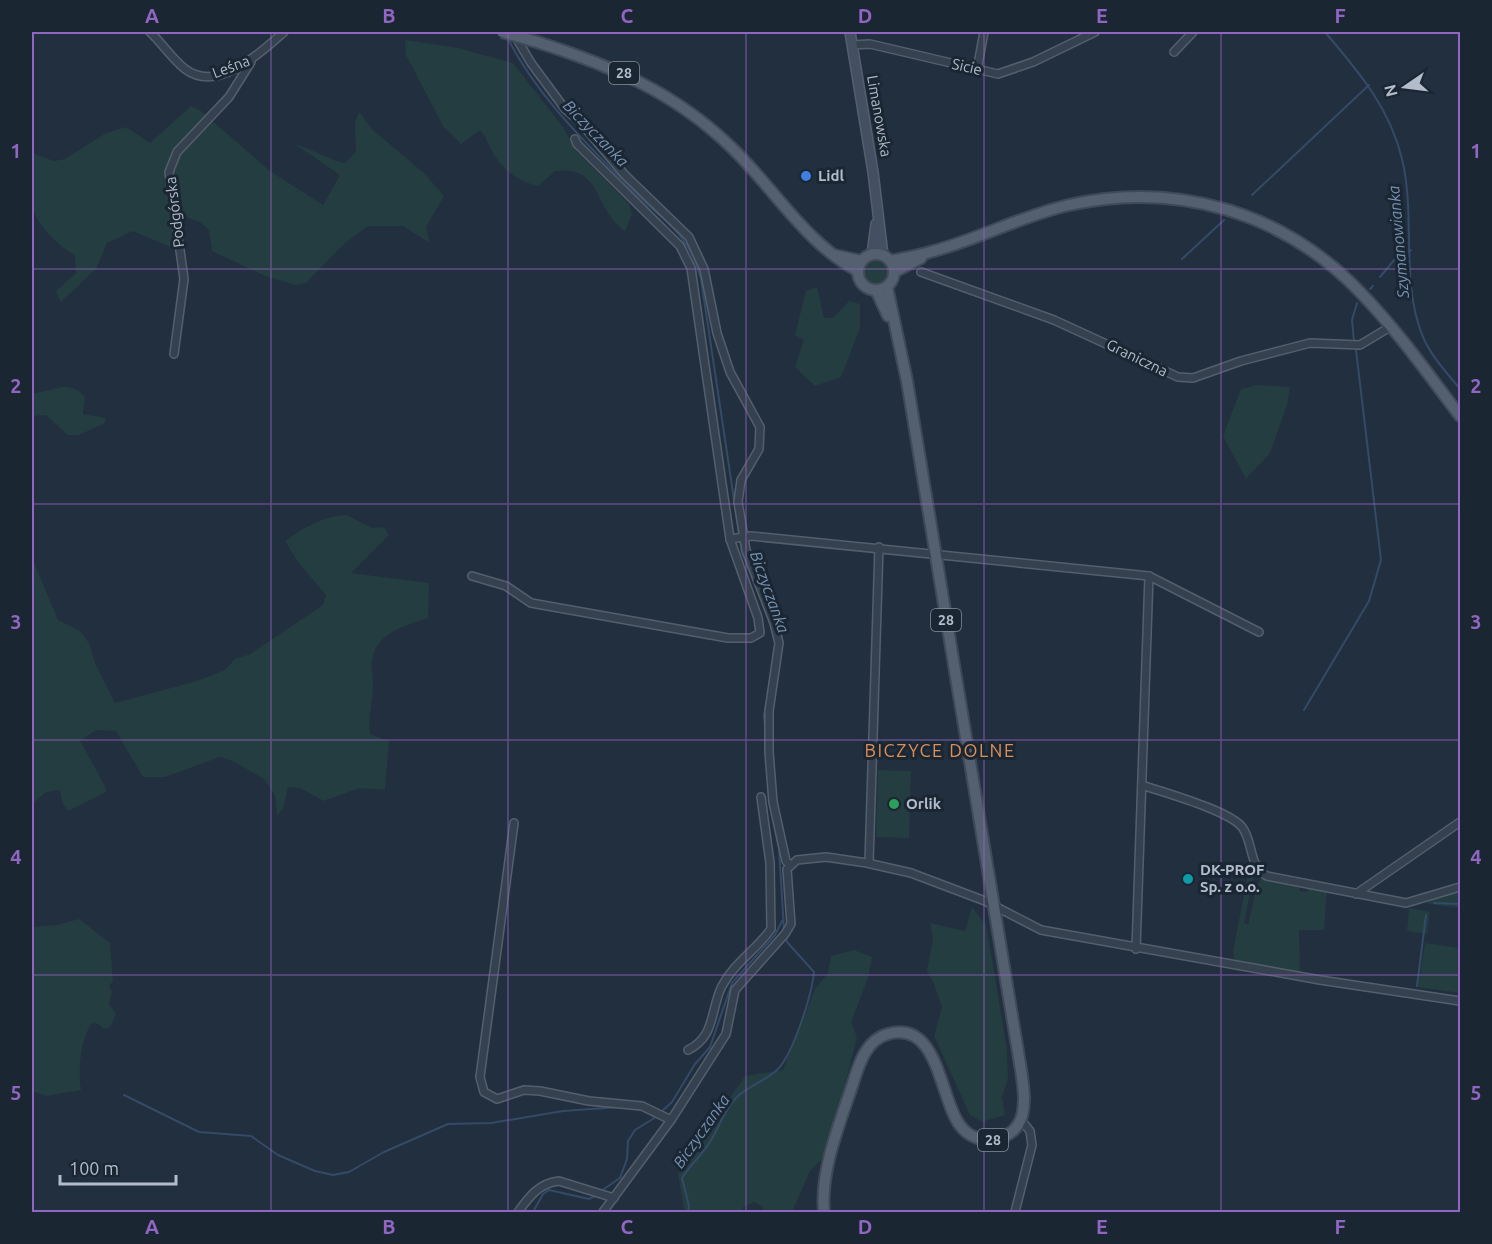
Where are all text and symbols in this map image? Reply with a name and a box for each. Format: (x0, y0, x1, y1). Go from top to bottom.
text: A (145, 4, 159, 27)
text: B (382, 4, 396, 27)
text: C (621, 4, 634, 27)
text: D (858, 4, 872, 27)
text: E (1096, 4, 1108, 27)
text: F (1334, 4, 1346, 27)
street label: Leśna (210, 52, 252, 81)
street label: Sicie (950, 55, 984, 78)
north arrow (1375, 57, 1435, 117)
road number: 28 (609, 62, 639, 84)
street label: Limanowska (864, 74, 895, 158)
text: N (1380, 83, 1401, 99)
water label: Biczyczanka (560, 96, 632, 170)
text: 1 (10, 139, 22, 162)
text: 1 (1470, 139, 1482, 162)
place label: Lidl (818, 167, 844, 184)
marker: Lidl (799, 169, 813, 183)
street label: Podgórska (162, 176, 187, 248)
water label: Szymanowianka (1384, 185, 1412, 300)
street label: Graniczna (1104, 336, 1170, 380)
text: 2 (10, 374, 22, 397)
text: 2 (1470, 374, 1482, 397)
water label: Biczyczanka (747, 549, 793, 636)
road number: 28 (931, 609, 961, 631)
text: 3 (10, 610, 22, 633)
text: 3 (1470, 610, 1482, 633)
district label: BICZYCE DOLNE (864, 740, 1016, 760)
place label: Orlik (906, 795, 942, 812)
marker: Orlik (887, 797, 901, 811)
text: 4 (10, 845, 22, 868)
text: 4 (1470, 845, 1482, 868)
place label: DK-PROF Sp. z o.o. (1200, 861, 1264, 895)
marker: DK-PROF Sp. z o.o. (1181, 872, 1195, 886)
text: 5 (10, 1081, 22, 1104)
text: 5 (1470, 1081, 1482, 1104)
water label: Biczyczanka (669, 1091, 733, 1171)
road number: 28 (978, 1129, 1008, 1151)
scale bar (60, 1148, 176, 1186)
text: 100 m (69, 1158, 119, 1178)
text: A (145, 1215, 159, 1238)
text: B (382, 1215, 396, 1238)
text: C (621, 1215, 634, 1238)
text: D (858, 1215, 872, 1238)
text: E (1096, 1215, 1108, 1238)
text: F (1334, 1215, 1346, 1238)

